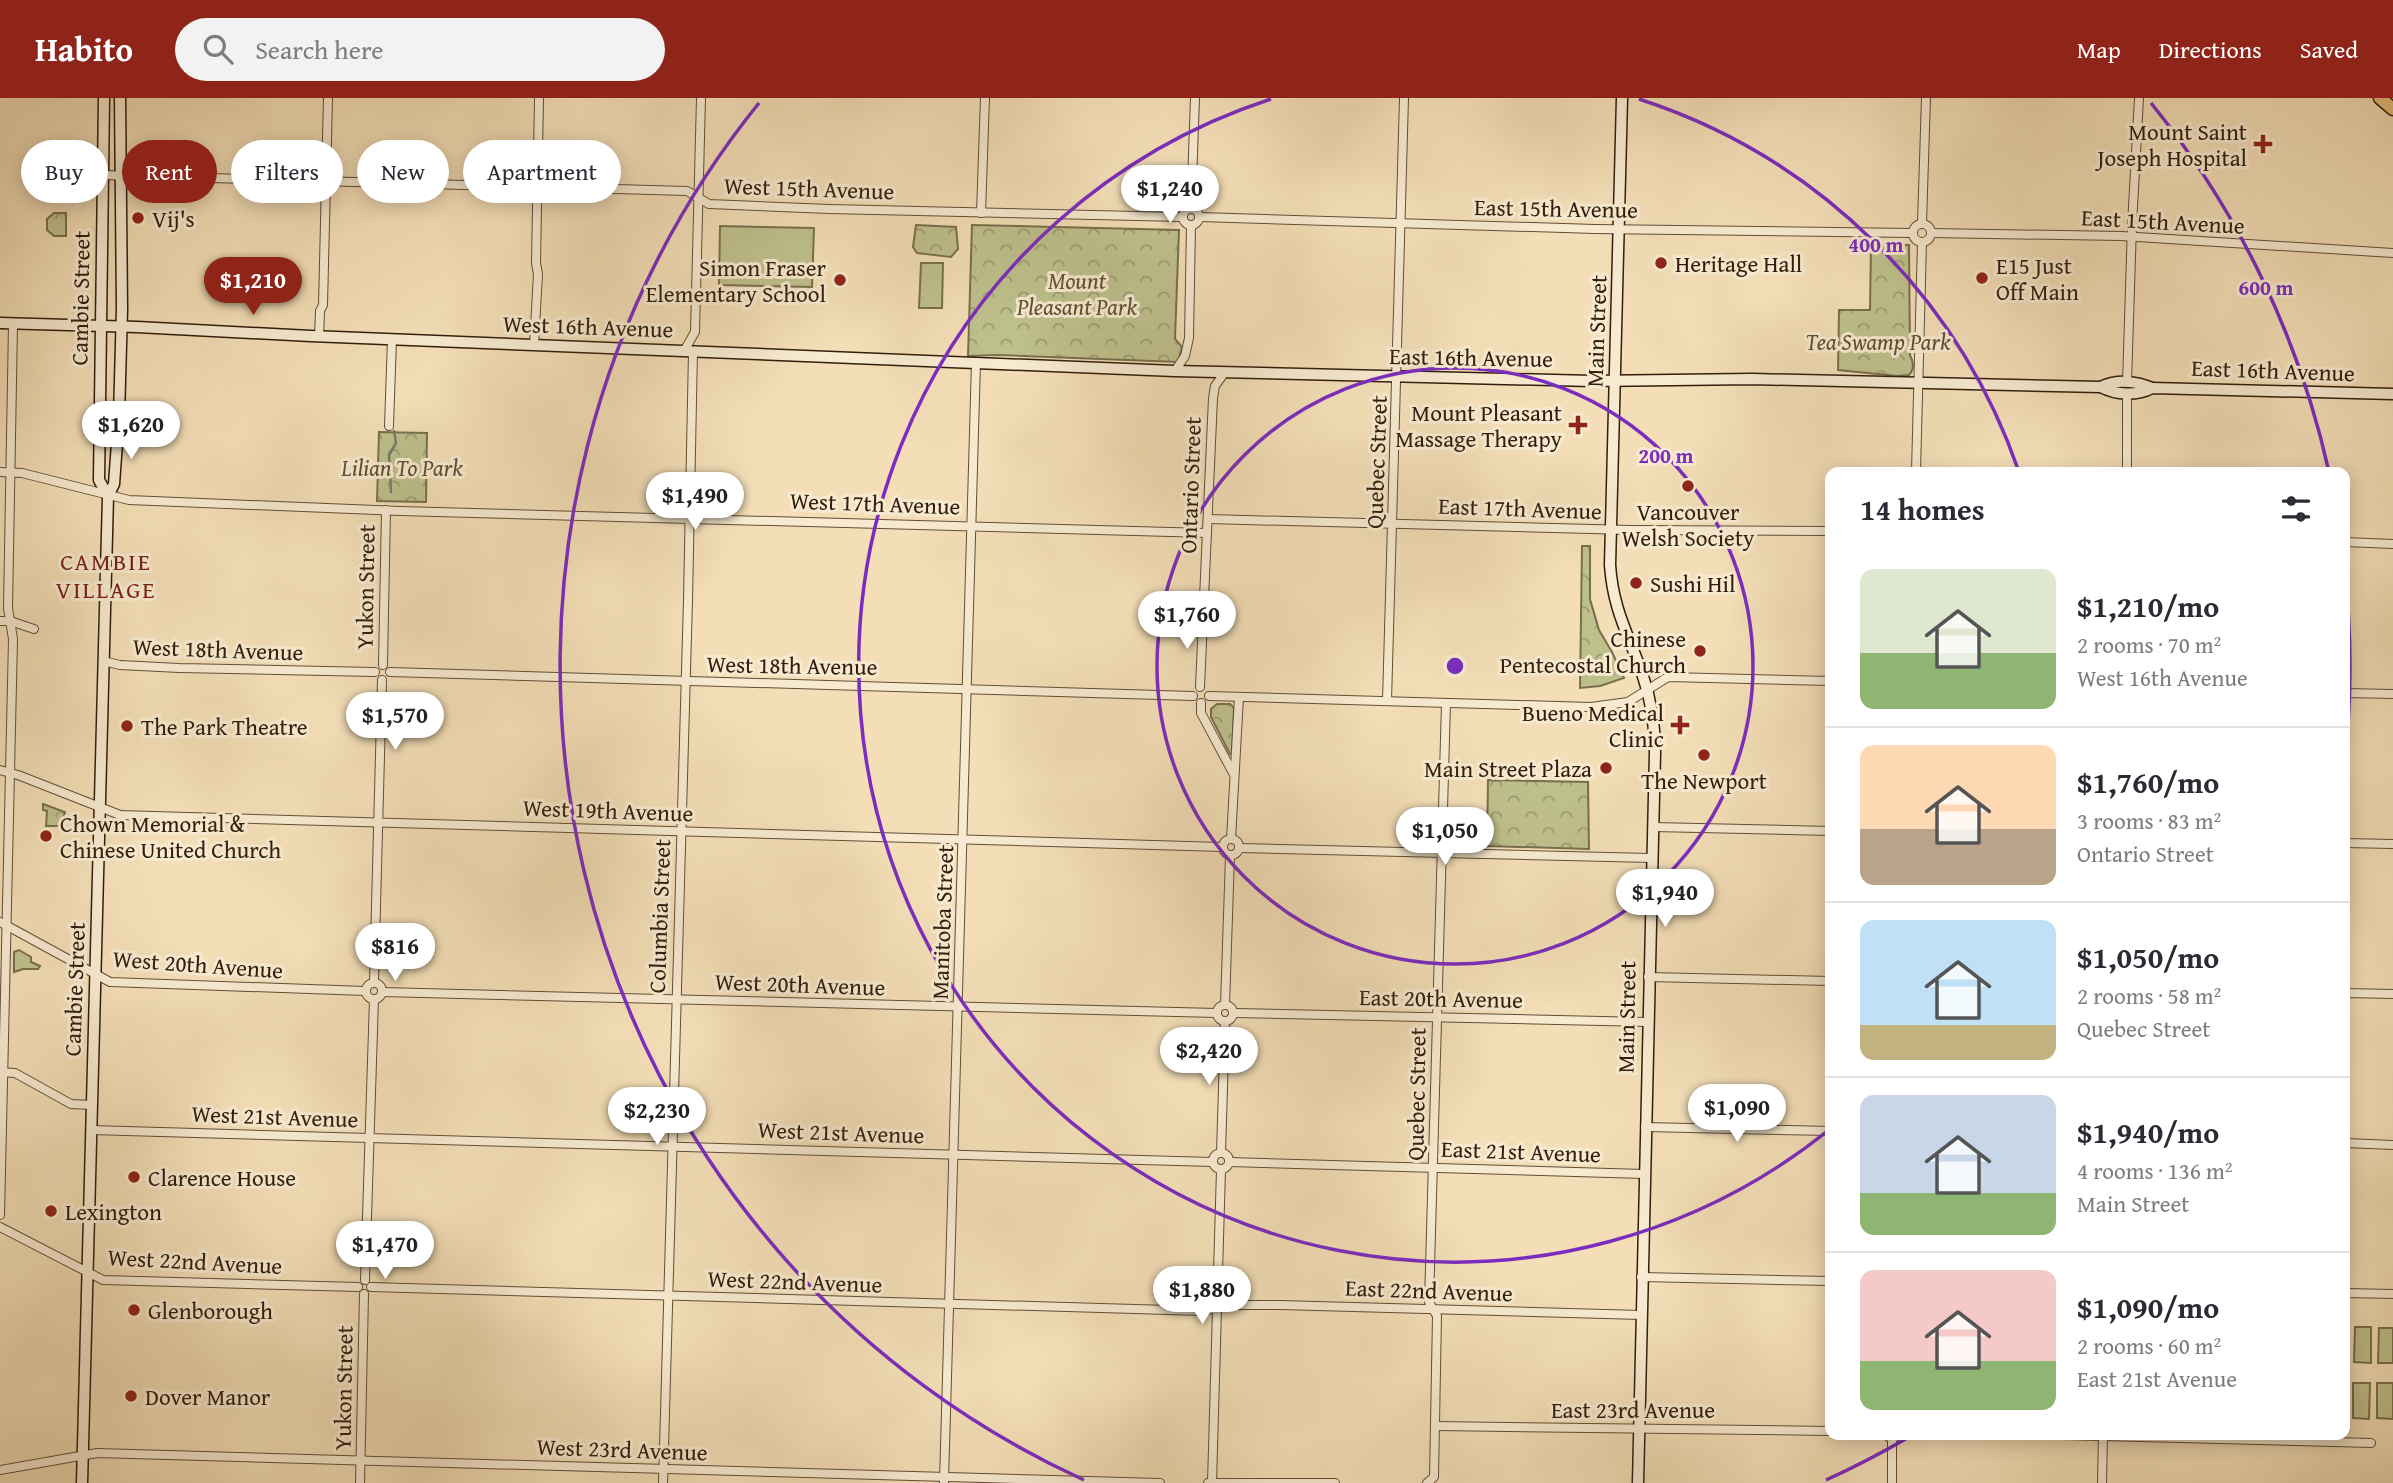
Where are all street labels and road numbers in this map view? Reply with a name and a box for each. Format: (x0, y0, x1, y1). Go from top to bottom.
street label: West 15th Avenue (723, 169, 895, 207)
street label: East 15th Avenue (1474, 190, 1638, 226)
street label: East 15th Avenue (2080, 200, 2246, 242)
street label: Cambie Street (62, 230, 98, 366)
street label: Main Street (1578, 274, 1614, 388)
street label: West 16th Avenue (502, 307, 674, 345)
street label: East 16th Avenue (1389, 339, 1553, 375)
street label: East 16th Avenue (2191, 351, 2355, 389)
street label: Quebec Street (1357, 395, 1395, 529)
street label: Ontario Street (1171, 416, 1209, 554)
street label: West 17th Avenue (789, 484, 961, 522)
street label: East 17th Avenue (1438, 489, 1602, 527)
street label: Yukon Street (347, 524, 383, 650)
street label: West 18th Avenue (132, 630, 304, 668)
street label: West 18th Avenue (706, 647, 878, 683)
street label: West 19th Avenue (522, 791, 694, 829)
street label: Columbia Street (640, 838, 678, 994)
street label: Manitoba Street (923, 844, 961, 1000)
street label: Cambie Street (55, 921, 93, 1057)
street label: West 20th Avenue (112, 942, 284, 986)
street label: Main Street (1609, 961, 1643, 1073)
street label: West 20th Avenue (714, 965, 886, 1003)
street label: East 20th Avenue (1359, 980, 1523, 1016)
street label: Quebec Street (1398, 1027, 1434, 1161)
street label: West 21st Avenue (191, 1097, 359, 1135)
street label: West 21st Avenue (757, 1113, 925, 1151)
street label: East 21st Avenue (1440, 1132, 1602, 1170)
street label: West 22nd Avenue (107, 1240, 283, 1282)
street label: West 22nd Avenue (707, 1261, 883, 1301)
street label: East 22nd Avenue (1345, 1271, 1513, 1309)
street label: Yukon Street (325, 1325, 361, 1451)
street label: East 23rd Avenue (1551, 1393, 1715, 1426)
street label: West 23rd Avenue (536, 1430, 708, 1468)

